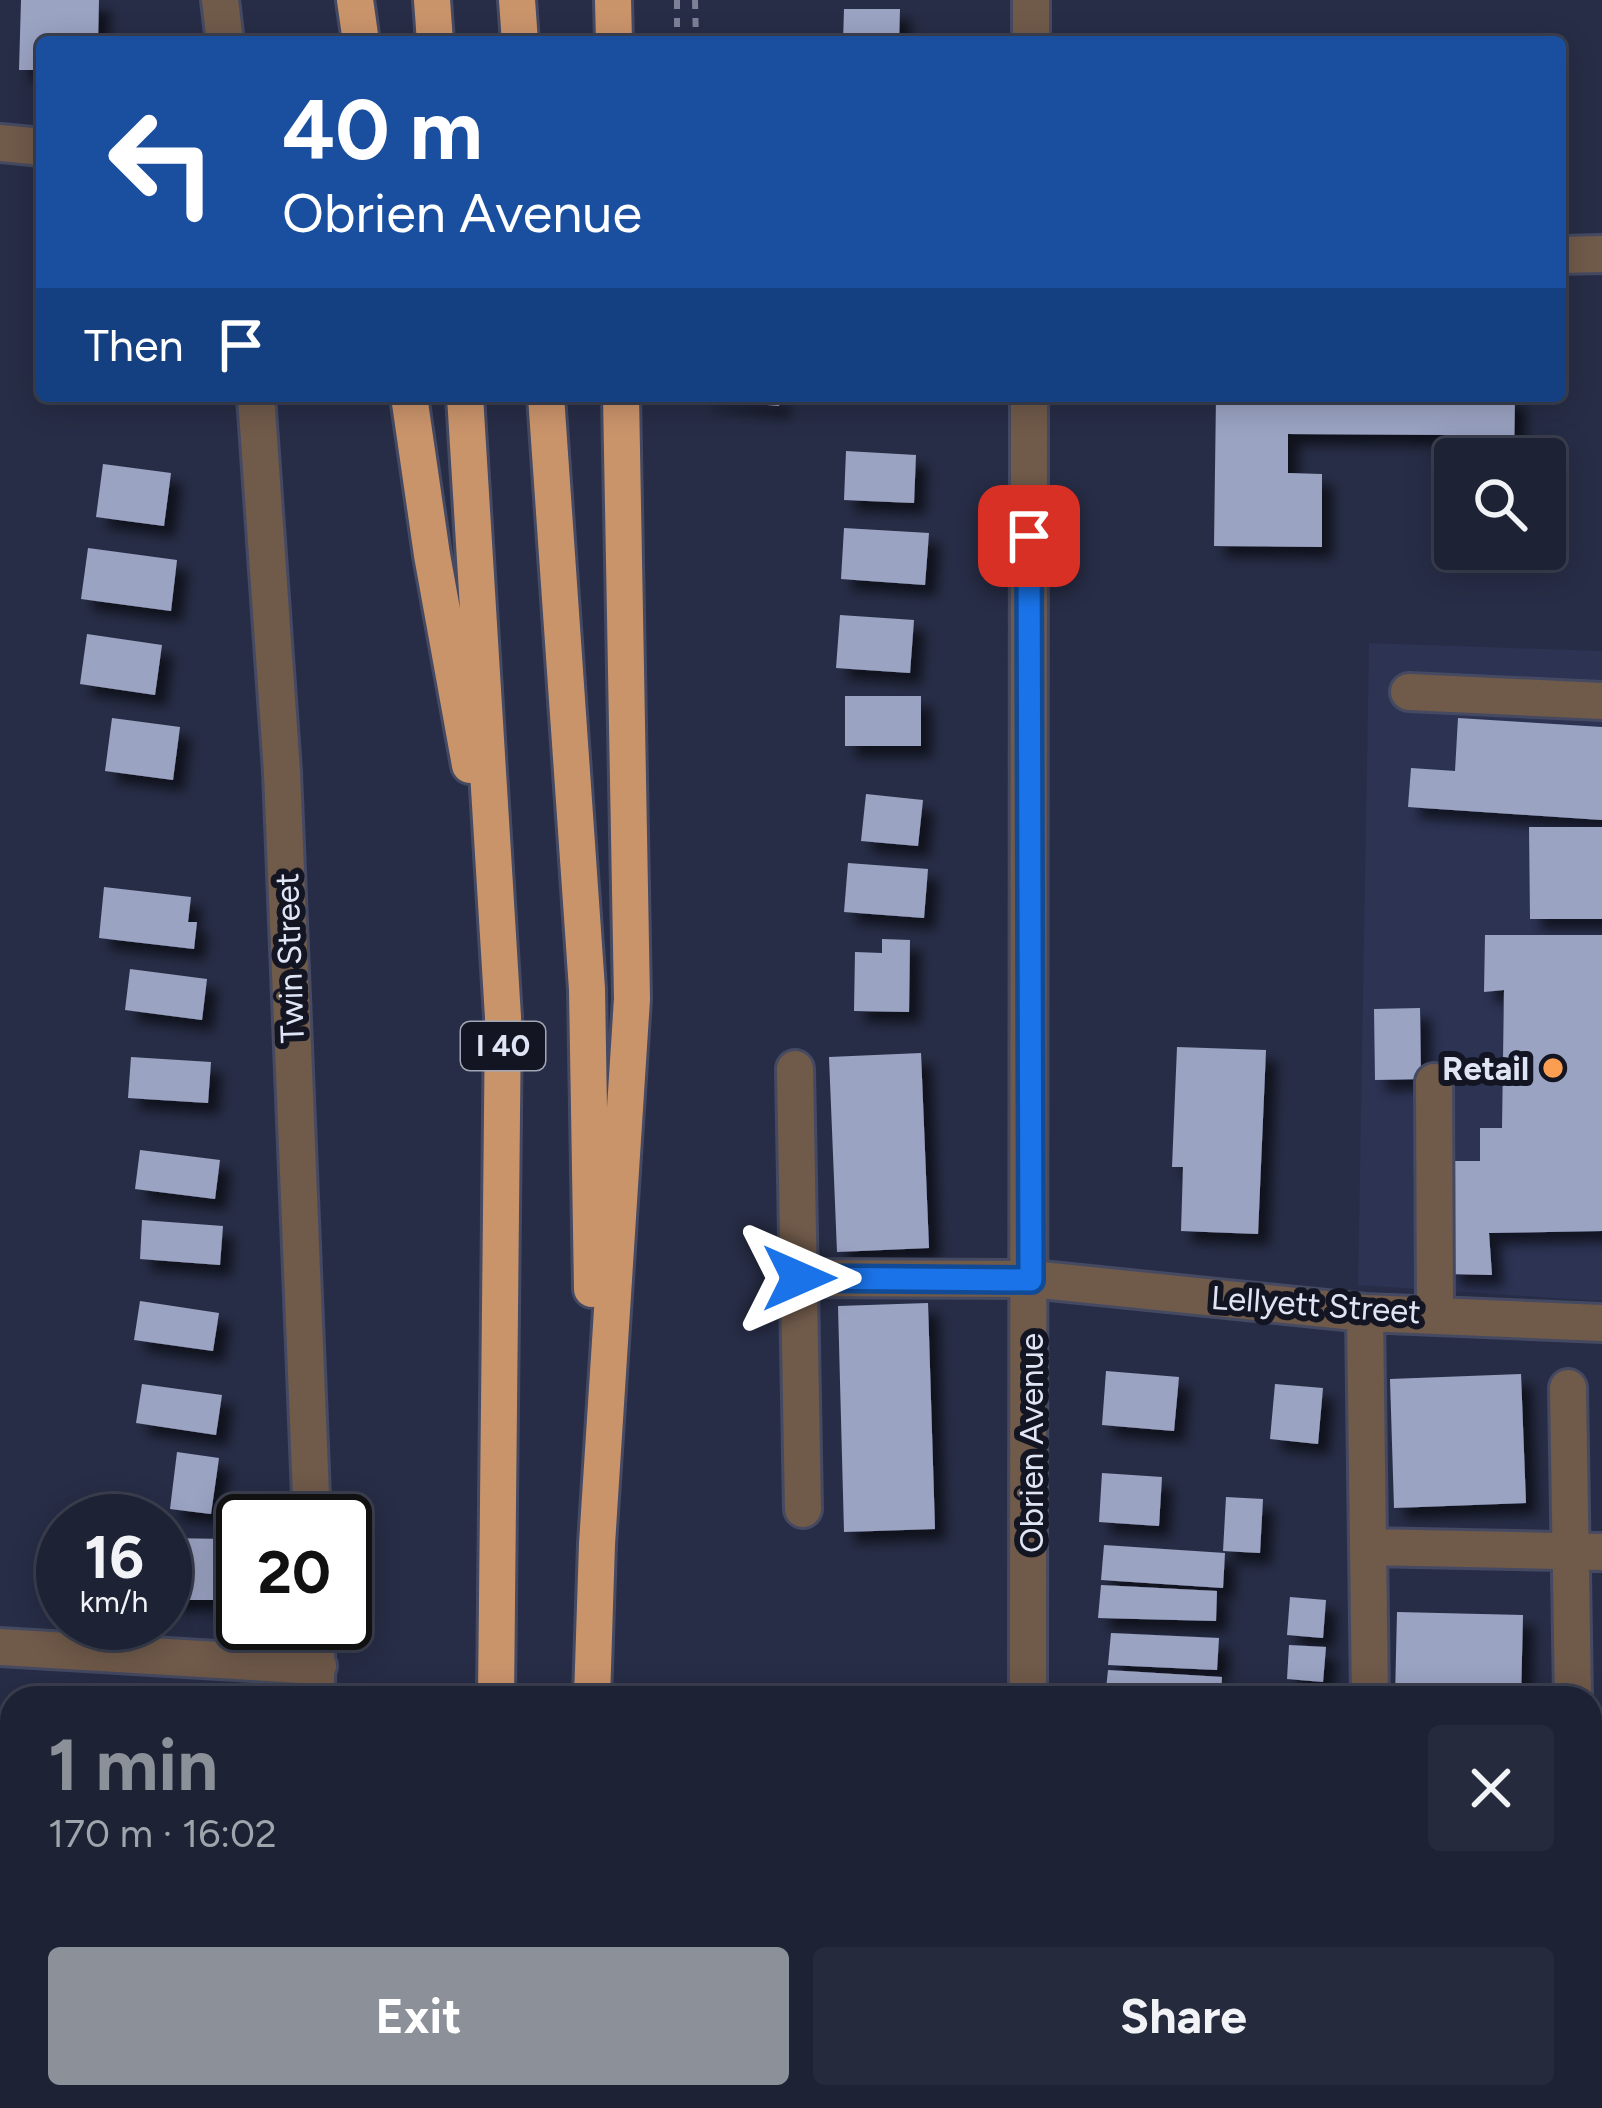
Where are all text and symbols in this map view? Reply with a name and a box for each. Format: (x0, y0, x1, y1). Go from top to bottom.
text: 40 m (282, 79, 483, 180)
icon: left (84, 84, 240, 240)
text: Obrien Avenue (282, 181, 642, 246)
icon: arrive (208, 312, 274, 378)
text: Then (84, 318, 184, 372)
map controls (1434, 438, 1566, 570)
button: search (1434, 438, 1566, 570)
pin (978, 485, 1080, 587)
icon: arrive (996, 503, 1062, 569)
street label: Twin Street (267, 872, 312, 1044)
road number: I 40 (461, 1022, 545, 1070)
place label: Retail (1442, 1049, 1529, 1088)
marker: Retail (1540, 1055, 1566, 1081)
position arrow (736, 1215, 862, 1341)
street label: Lellyett Street (1210, 1278, 1422, 1331)
street label: Obrien Avenue (1012, 1333, 1051, 1553)
speed limit sign: 20 (216, 1494, 372, 1650)
text: 16 (84, 1521, 144, 1593)
text: km/h (80, 1583, 148, 1620)
text: 1 min (48, 1722, 218, 1808)
button: close (1428, 1725, 1554, 1851)
text: 170 m · 16:02 (48, 1810, 277, 1857)
button: Exit (48, 1947, 789, 2085)
button: Share (813, 1947, 1554, 2085)

